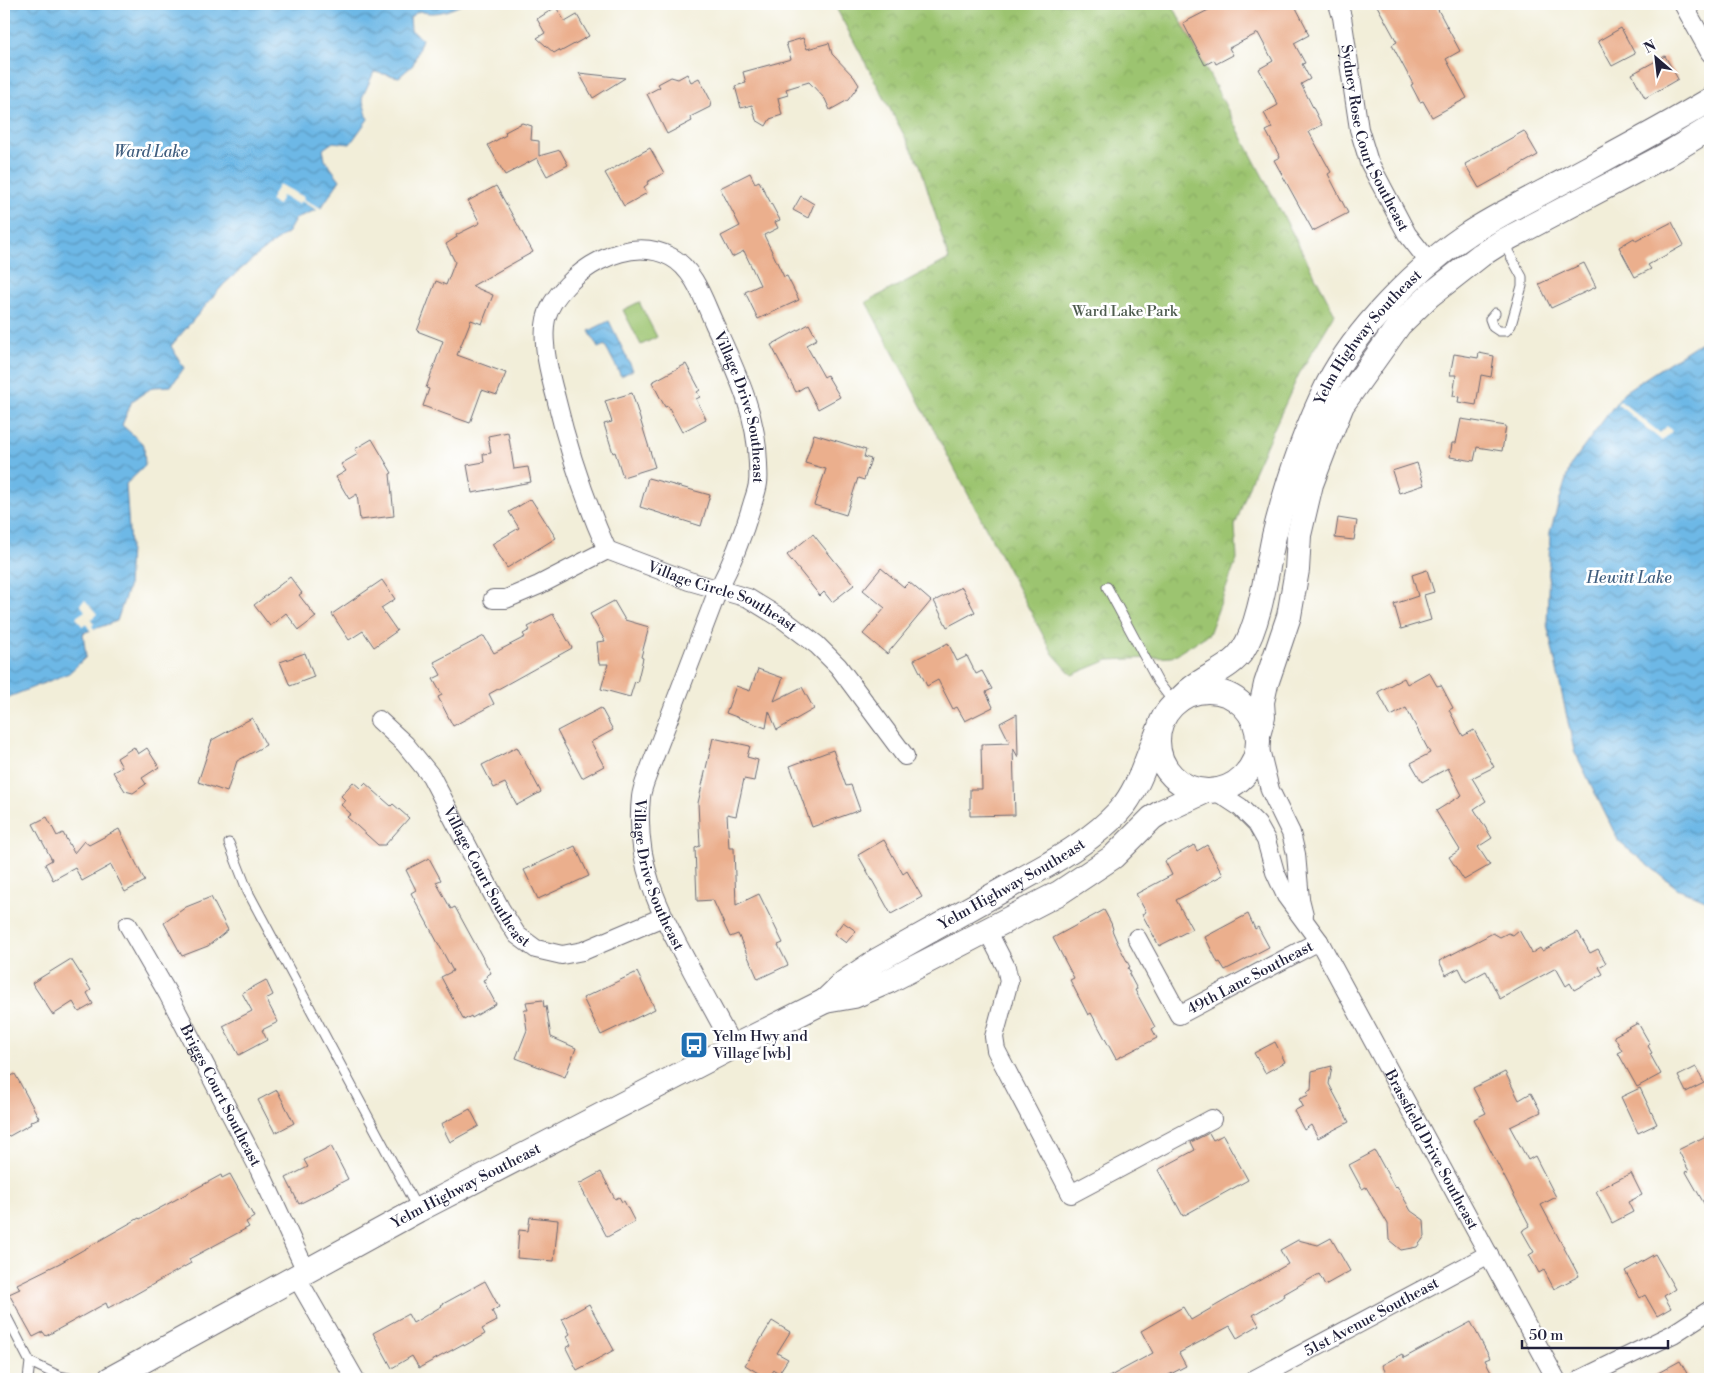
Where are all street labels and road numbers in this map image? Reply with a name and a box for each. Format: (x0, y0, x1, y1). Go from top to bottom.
street label: Sydney Rose Court Southeast (1337, 43, 1414, 235)
street label: Yelm Highway Southeast (1310, 265, 1426, 409)
street label: Village Drive Southeast (709, 327, 768, 485)
street label: Village Circle Southeast (644, 556, 801, 636)
street label: Village Drive Southeast (630, 797, 689, 954)
street label: Village Court Southeast (439, 802, 535, 952)
street label: Yelm Highway Southeast (934, 834, 1089, 934)
street label: 49th Lane Southeast (1184, 936, 1317, 1019)
street label: Briggs Court Southeast (176, 1020, 266, 1170)
street label: Brassfield Drive Southeast (1380, 1065, 1483, 1233)
street label: Yelm Highway Southeast (387, 1138, 544, 1233)
street label: 51st Avenue Southeast (1301, 1273, 1443, 1360)

